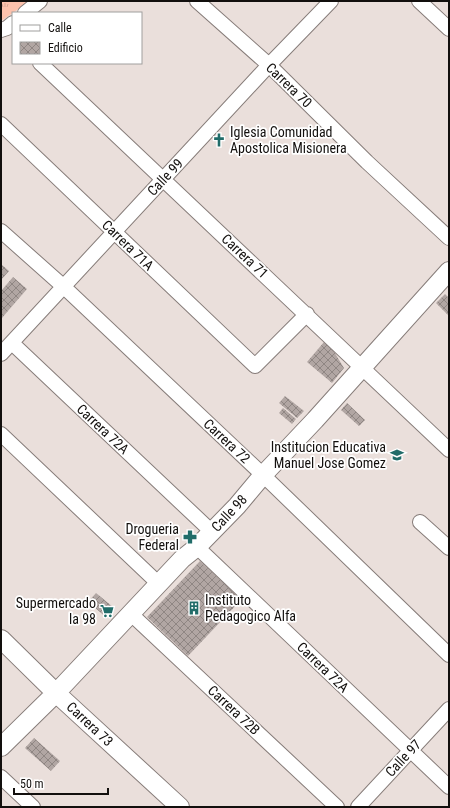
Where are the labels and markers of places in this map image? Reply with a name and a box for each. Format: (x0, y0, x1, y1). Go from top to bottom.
place label: Iglesia Comunidad Apostolica Misionera (230, 124, 347, 156)
church icon: Iglesia Comunidad Apostolica Misionera (211, 132, 227, 148)
place label: Institucion Educativa Manuel Jose Gomez (271, 439, 386, 471)
school or university icon: Institucion Educativa Manuel Jose Gomez (389, 447, 405, 463)
place label: Drogueria Federal (125, 521, 179, 553)
pharmacy icon: Drogueria Federal (182, 529, 198, 545)
place label: Instituto Pedagogico Alfa (205, 592, 296, 624)
place label: Supermercado la 98 (16, 595, 96, 627)
building icon: Instituto Pedagogico Alfa (186, 600, 202, 616)
supermarket icon: Supermercado la 98 (99, 603, 115, 619)

